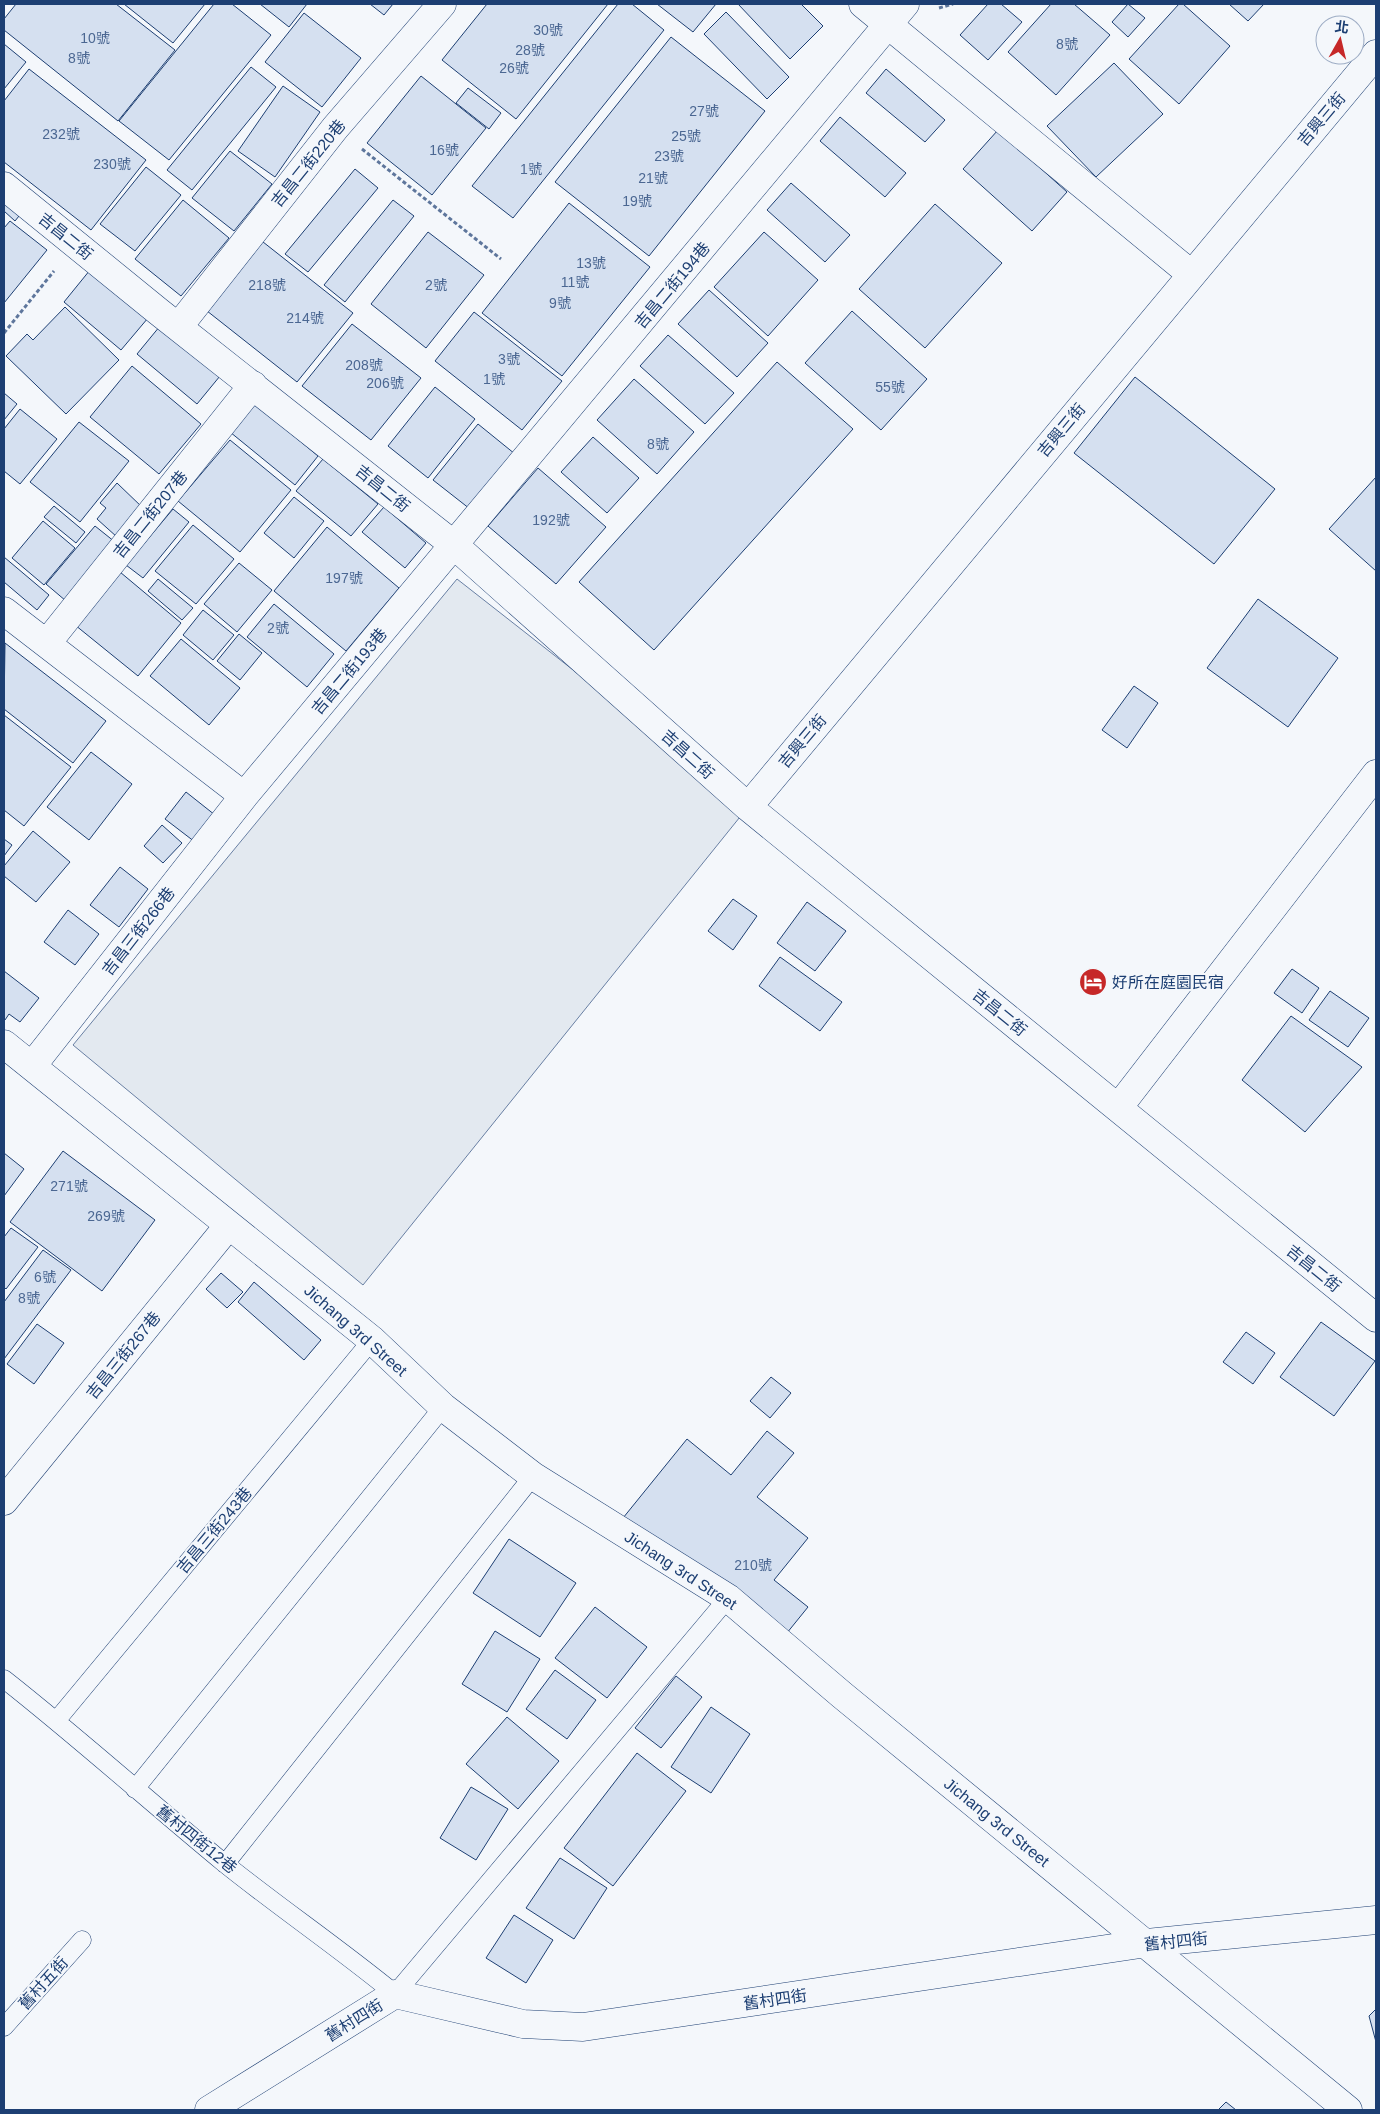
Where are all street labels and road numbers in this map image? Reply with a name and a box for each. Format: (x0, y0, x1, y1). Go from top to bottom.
street label: 吉興三街 (1294, 89, 1348, 149)
street label: 吉昌二街220巷 (268, 117, 349, 210)
street label: 吉昌二街 (35, 210, 96, 263)
street label: 吉昌二街194巷 (632, 239, 713, 332)
street label: 吉興三街 (1034, 400, 1088, 460)
street label: 吉昌二街 (352, 462, 413, 515)
street label: 吉昌二街207巷 (110, 468, 191, 561)
street label: 吉昌二街193巷 (309, 625, 390, 718)
street label: 吉興三街 (775, 711, 829, 771)
street label: 吉昌二街 (658, 727, 717, 782)
street label: 吉昌三街266巷 (99, 884, 178, 979)
street label: 吉昌二街 (969, 986, 1030, 1039)
street label: 吉昌二街 (1283, 1242, 1344, 1295)
street label: Jichang 3rd Street (301, 1281, 411, 1380)
street label: 吉昌三街267巷 (83, 1309, 164, 1402)
street label: 吉昌三街243巷 (174, 1484, 255, 1577)
street label: Jichang 3rd Street (622, 1528, 740, 1613)
street label: Jichang 3rd Street (941, 1775, 1053, 1870)
street label: 舊村四街12巷 (153, 1802, 240, 1877)
street label: 舊村四街 (1143, 1930, 1209, 1953)
street label: 舊村五街 (16, 1954, 71, 2013)
street label: 舊村四街 (742, 1987, 808, 2012)
street label: 舊村四街 (323, 1996, 386, 2045)

